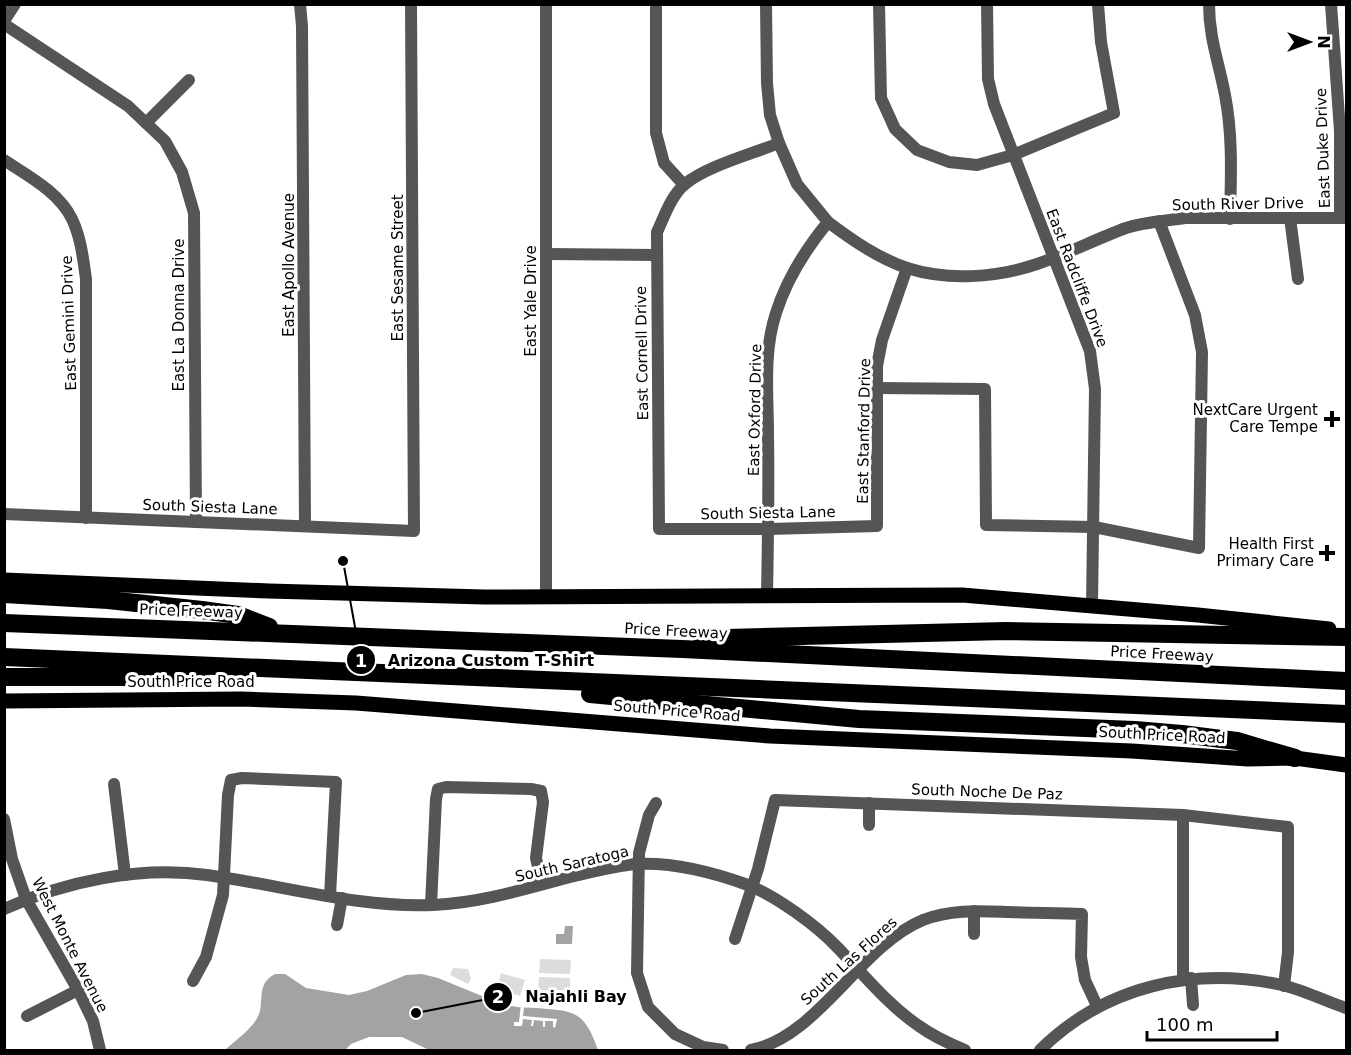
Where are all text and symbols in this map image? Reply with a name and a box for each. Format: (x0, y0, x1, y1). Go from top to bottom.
north arrow (1279, 12, 1339, 72)
text: N (1314, 35, 1333, 49)
street label: East Duke Drive (1312, 88, 1334, 208)
street label: East Apollo Avenue (280, 193, 298, 337)
street label: East Sesame Street (389, 194, 407, 342)
street label: South River Drive (1172, 194, 1304, 214)
street label: East Radcliffe Drive (1042, 206, 1112, 350)
street label: East La Donna Drive (170, 238, 188, 392)
street label: East Yale Drive (522, 245, 540, 357)
street label: East Gemini Drive (58, 255, 80, 391)
street label: East Cornell Drive (632, 286, 652, 420)
street label: East Oxford Drive (745, 344, 765, 476)
street label: East Stanford Drive (854, 358, 874, 504)
place label: NextCare Urgent Care Tempe (1193, 401, 1318, 436)
marker: NextCare Urgent Care Tempe (1323, 410, 1341, 428)
street label: South Siesta Lane (142, 496, 278, 518)
street label: South Siesta Lane (700, 503, 836, 523)
place label: Health First Primary Care (1217, 535, 1314, 570)
marker: Health First Primary Care (1318, 544, 1336, 562)
street label: Price Freeway (139, 600, 243, 622)
street label: Price Freeway (624, 619, 728, 643)
street label: Price Freeway (1110, 642, 1214, 666)
callout: Arizona Custom T-Shirt (346, 643, 606, 677)
text: 1 (355, 650, 367, 671)
text: Arizona Custom T-Shirt (388, 651, 595, 670)
street label: South Price Road (127, 673, 255, 691)
street label: South Price Road (613, 696, 741, 726)
street label: South Price Road (1098, 723, 1226, 747)
street label: South Noche De Paz (911, 780, 1063, 804)
street label: South Saratoga (513, 842, 631, 886)
street label: West Monte Avenue (28, 875, 112, 1015)
street label: South Las Flores (797, 913, 901, 1009)
callout: Najahli Bay (483, 980, 639, 1014)
text: 2 (492, 986, 504, 1007)
text: Najahli Bay (525, 987, 627, 1006)
scale bar (1147, 1004, 1278, 1042)
text: 100 m (1156, 1014, 1214, 1035)

